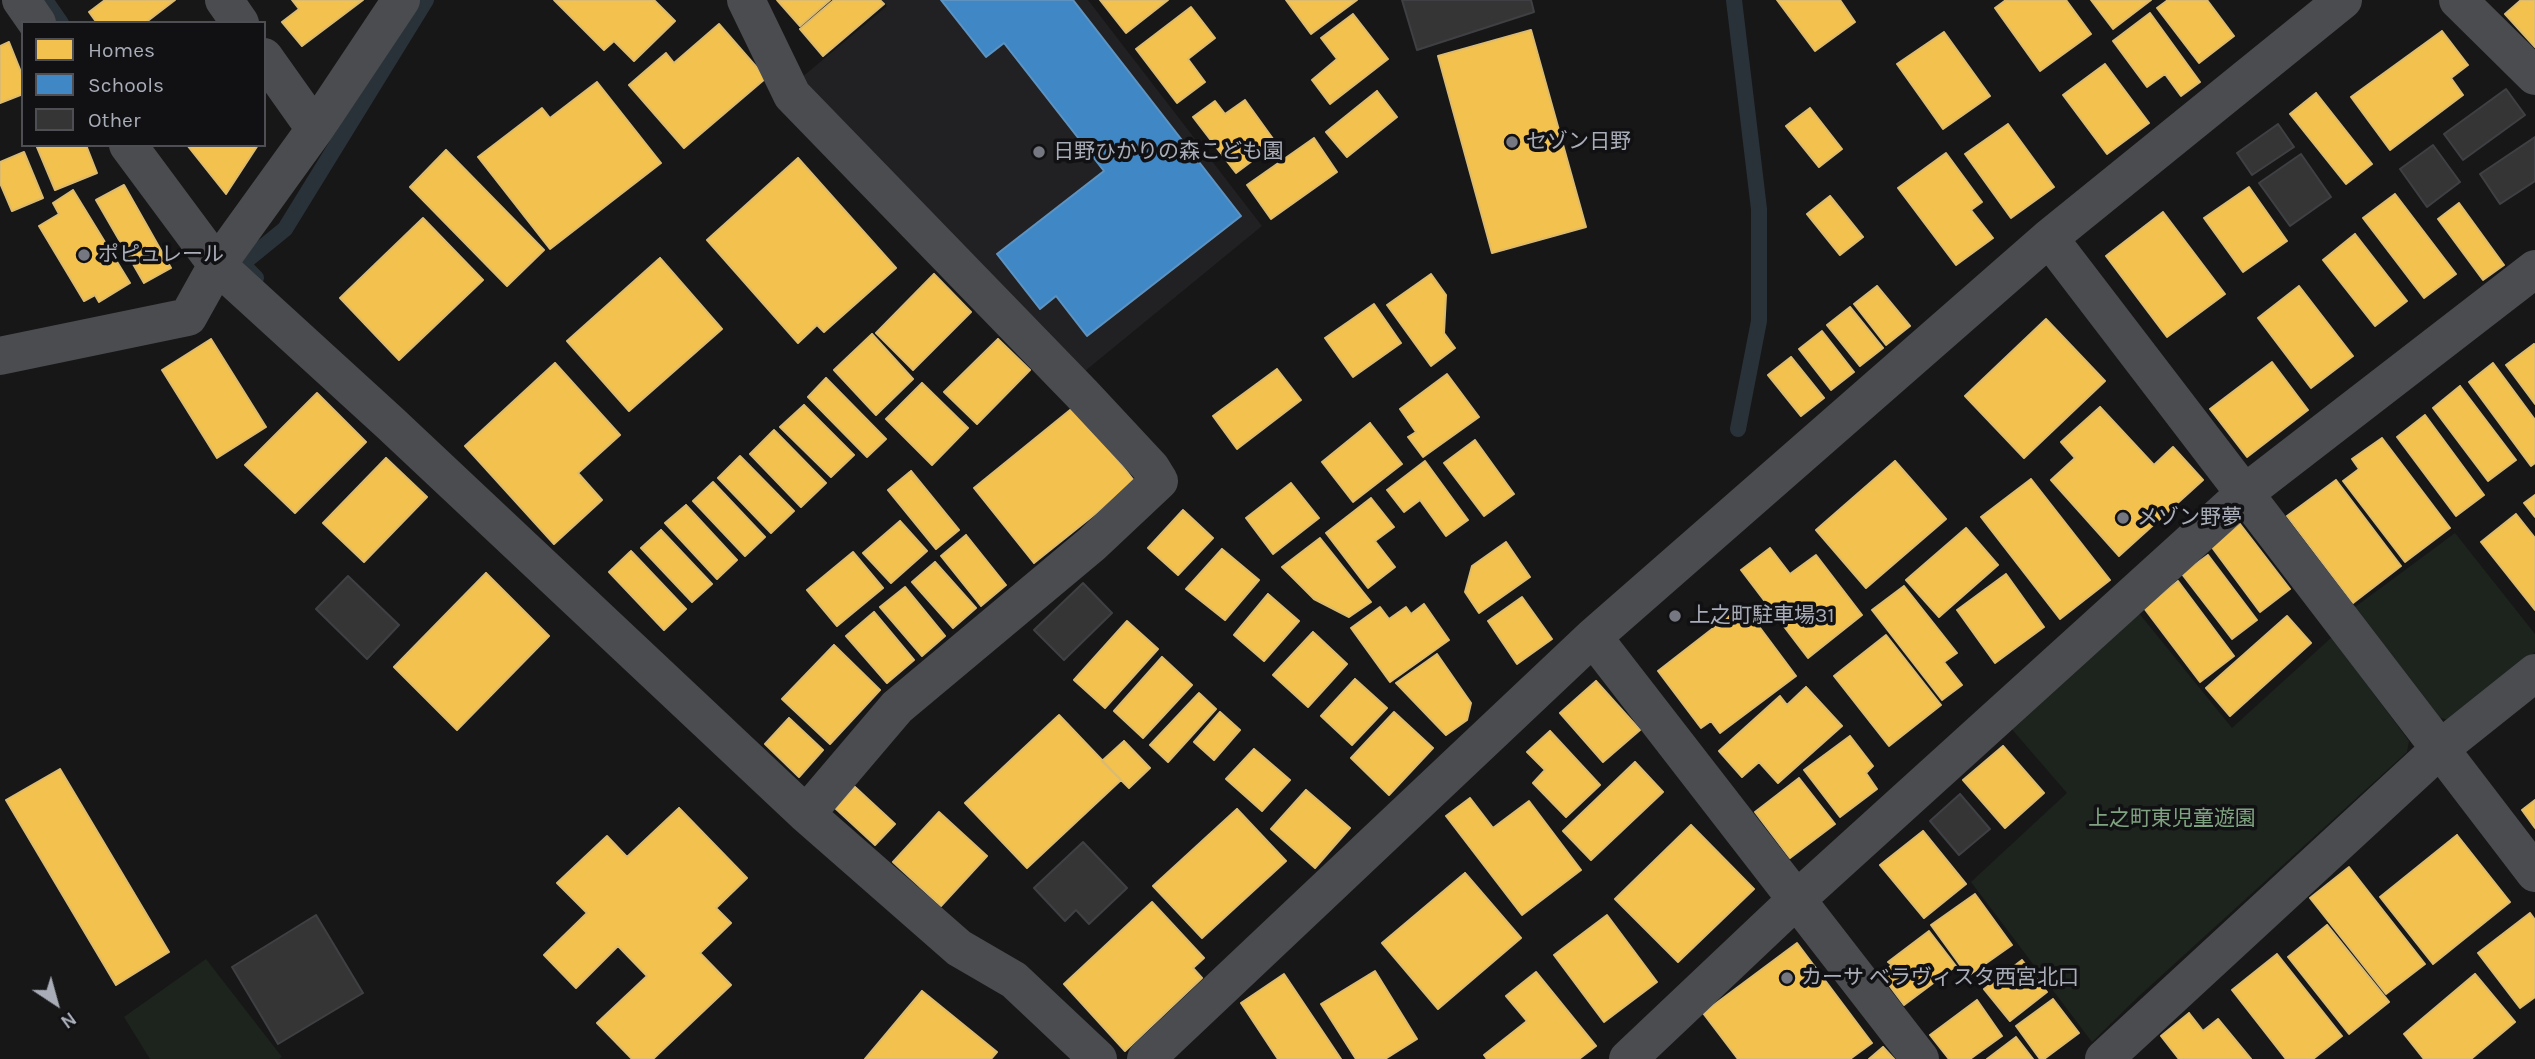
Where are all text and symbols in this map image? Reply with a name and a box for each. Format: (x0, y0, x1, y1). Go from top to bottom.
legend (21, 21, 266, 147)
text: Homes (88, 38, 155, 62)
text: Schools (88, 73, 164, 97)
text: Other (88, 108, 141, 132)
place label: セゾン日野 (1526, 129, 1631, 155)
marker: セゾン日野 (1504, 134, 1520, 150)
place label: 日野ひかりの森こども園 (1053, 139, 1284, 165)
marker: 日野ひかりの森こども園 (1031, 144, 1047, 160)
place label: ポピュレール (98, 242, 224, 268)
marker: ポピュレール (76, 247, 92, 263)
place label: メゾン野夢 (2137, 505, 2242, 531)
marker: メゾン野夢 (2115, 510, 2131, 526)
place label: 上之町駐車場31 (1689, 603, 1834, 629)
marker: 上之町駐車場31 (1667, 608, 1683, 624)
park label: 上之町東児童遊園 (2088, 806, 2256, 832)
place label: カーサ ベラヴィスタ西宮北口 (1801, 965, 2079, 991)
north arrow (21, 968, 91, 1038)
marker: カーサ ベラヴィスタ西宮北口 (1779, 970, 1795, 986)
text: N (56, 1007, 80, 1033)

